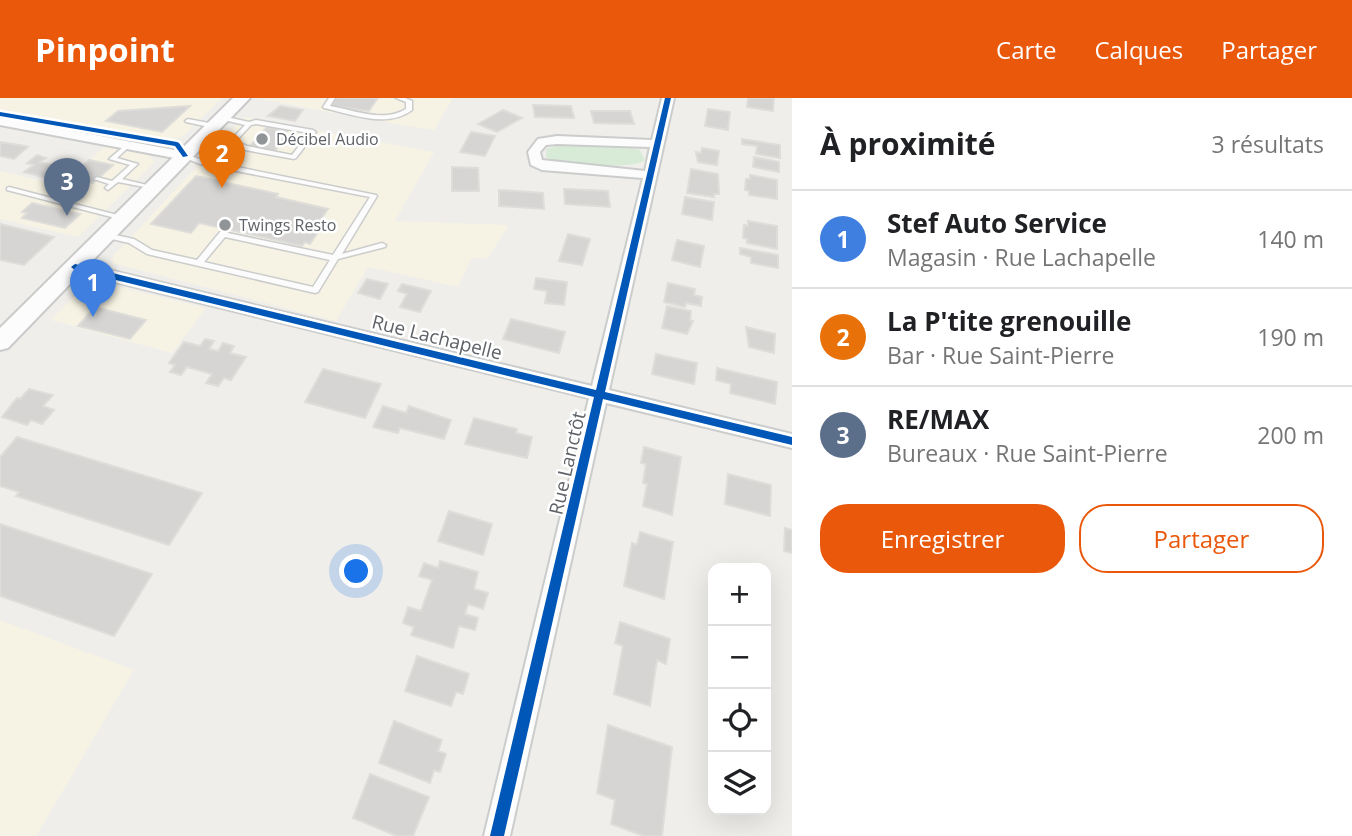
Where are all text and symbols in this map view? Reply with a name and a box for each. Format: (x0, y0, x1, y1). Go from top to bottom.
text: Pinpoint (35, 27, 175, 72)
text: Carte (996, 33, 1056, 66)
text: Calques (1094, 33, 1183, 66)
text: Partager (1221, 33, 1317, 66)
text: À proximité (820, 123, 996, 164)
place label: Décibel Audio (276, 128, 379, 150)
text: 3 résultats (1212, 128, 1324, 160)
pin: 2 (199, 130, 245, 188)
marker: Décibel Audio (254, 131, 270, 147)
pin: 3 (44, 158, 90, 216)
text: Stef Auto Service (887, 205, 1107, 241)
place label: Twings Resto (239, 214, 336, 236)
marker: Twings Resto (217, 217, 233, 233)
text: 1 (836, 223, 850, 255)
text: 140 m (1257, 223, 1324, 255)
text: Magasin · Rue Lachapelle (887, 241, 1156, 273)
pin: 1 (70, 259, 116, 317)
text: La P'tite grenouille (887, 303, 1131, 339)
street label: Rue Lachapelle (369, 308, 505, 366)
text: 2 (836, 321, 850, 353)
text: 190 m (1257, 321, 1324, 353)
text: Bar · Rue Saint-Pierre (887, 339, 1114, 371)
text: RE/MAX (887, 401, 989, 437)
street label: Rue Lanctôt (543, 409, 592, 517)
text: 3 (836, 419, 850, 451)
text: 200 m (1257, 419, 1324, 451)
text: Bureaux · Rue Saint-Pierre (887, 437, 1168, 469)
button: Enregistrer (820, 504, 1065, 573)
button: Partager (1079, 504, 1324, 573)
your location (339, 554, 373, 588)
map controls (708, 563, 771, 815)
button: + (708, 563, 771, 626)
button: − (708, 626, 771, 689)
button: locate (708, 689, 771, 752)
button: layers (708, 752, 771, 815)

